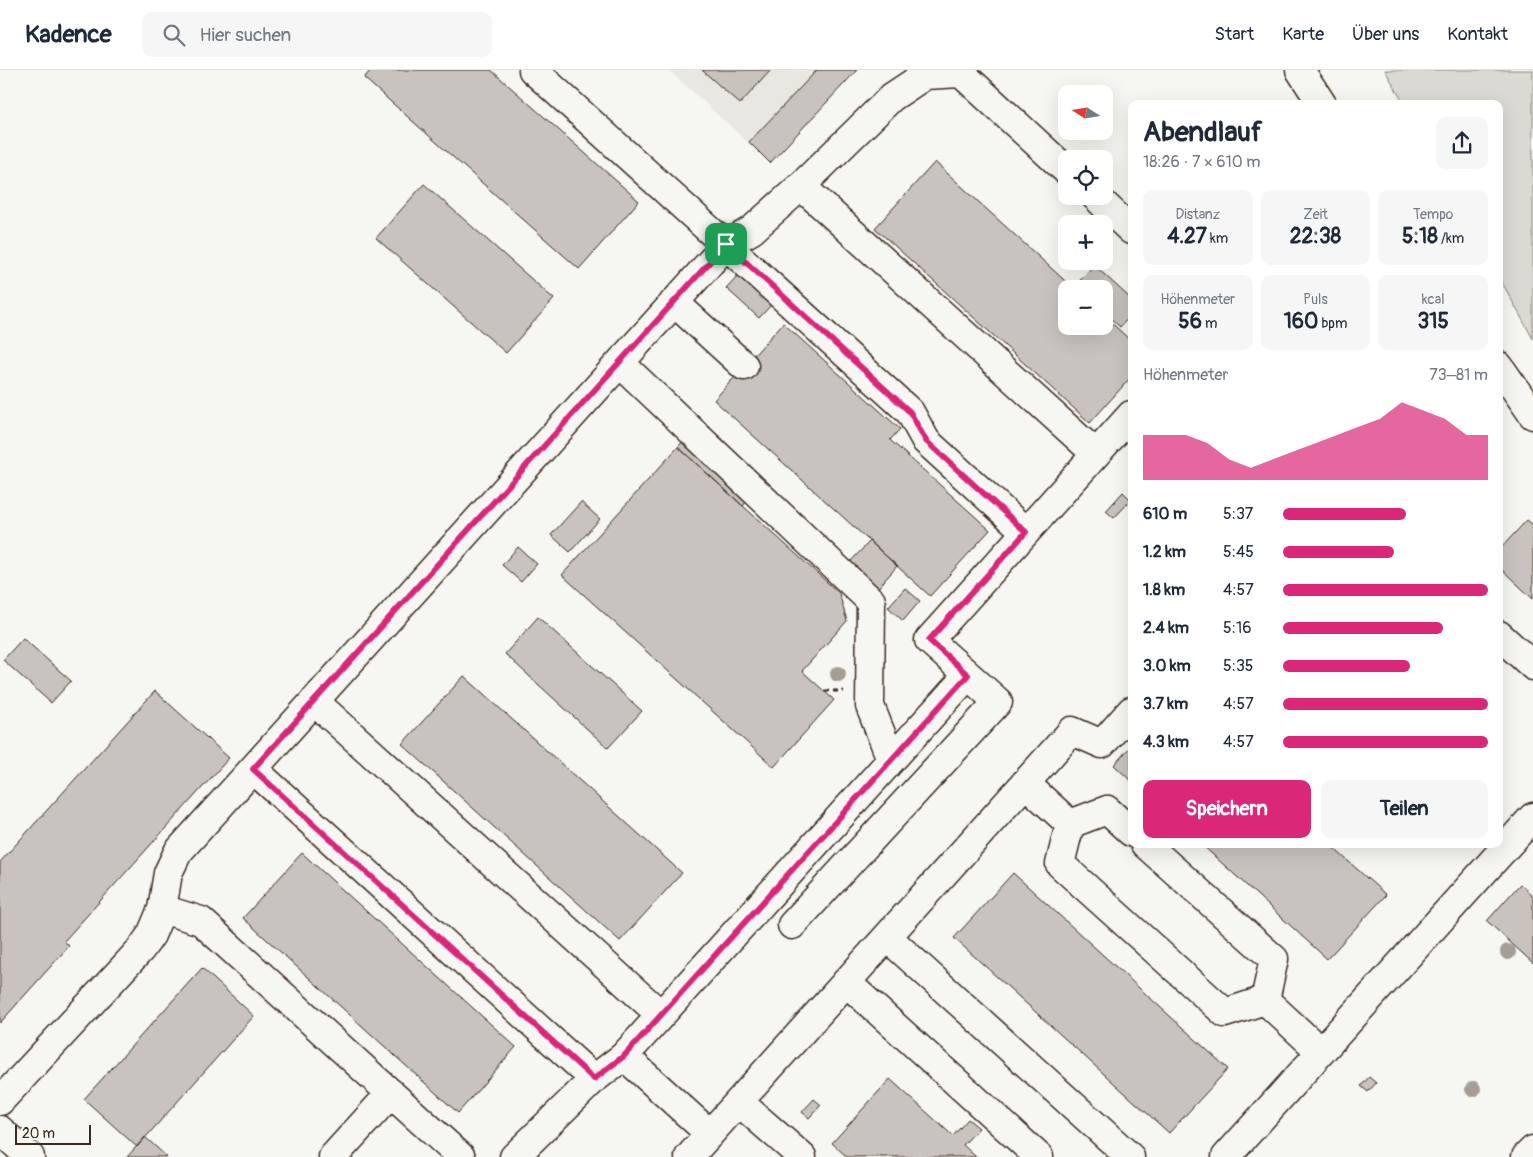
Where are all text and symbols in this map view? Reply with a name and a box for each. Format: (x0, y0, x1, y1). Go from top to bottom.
search box (142, 12, 492, 57)
text: Kadence (25, 20, 112, 49)
icon: search (160, 21, 188, 49)
text: Hier suchen (200, 23, 291, 47)
text: Start (1214, 23, 1254, 46)
text: Karte (1282, 23, 1324, 46)
text: Über uns (1352, 23, 1419, 46)
text: Kontakt (1447, 23, 1508, 46)
north arrow (1058, 85, 1112, 140)
map controls (1058, 85, 1113, 335)
text: Abendlauf (1143, 115, 1262, 150)
button: share (1436, 117, 1488, 169)
button: locate (1058, 150, 1113, 205)
text: 18:26 · 7 × 610 m (1143, 152, 1260, 172)
text: Distanz (1176, 206, 1220, 223)
text: Zeit (1303, 206, 1328, 223)
text: Tempo (1413, 206, 1453, 223)
button: + (1058, 215, 1113, 270)
pin (705, 223, 747, 265)
text: 4.27 (1167, 223, 1207, 250)
text: 22:38 (1290, 223, 1341, 250)
text: 5:18 (1402, 223, 1438, 250)
icon: arrive (712, 230, 740, 258)
text: km (1207, 230, 1228, 247)
text: /km (1438, 230, 1464, 247)
button: − (1058, 280, 1113, 335)
text: Höhenmeter (1161, 291, 1235, 308)
text: Puls (1303, 291, 1328, 308)
text: kcal (1422, 291, 1445, 308)
text: 56 (1178, 308, 1202, 335)
text: 160 (1284, 308, 1318, 335)
text: 315 (1418, 308, 1449, 335)
text: m (1202, 315, 1217, 332)
text: bpm (1318, 315, 1347, 332)
text: Höhenmeter (1143, 365, 1228, 385)
text: 73–81 m (1429, 365, 1488, 385)
text: 610 m (1143, 504, 1187, 524)
text: 5:37 (1223, 504, 1253, 524)
text: 1.2 km (1143, 542, 1186, 562)
text: 5:45 (1223, 542, 1254, 562)
text: 1.8 km (1143, 580, 1185, 600)
text: 4:57 (1223, 580, 1254, 600)
text: 2.4 km (1143, 618, 1189, 638)
text: 5:16 (1223, 618, 1252, 638)
text: 3.0 km (1143, 656, 1191, 676)
text: 5:35 (1223, 656, 1254, 676)
text: 3.7 km (1143, 694, 1188, 714)
text: 4:57 (1223, 694, 1254, 714)
text: 4.3 km (1143, 732, 1189, 752)
text: 4:57 (1223, 732, 1254, 752)
button: Speichern (1143, 780, 1311, 838)
button: Teilen (1321, 780, 1488, 838)
scale bar (15, 1122, 91, 1145)
text: 20 m (22, 1125, 55, 1142)

